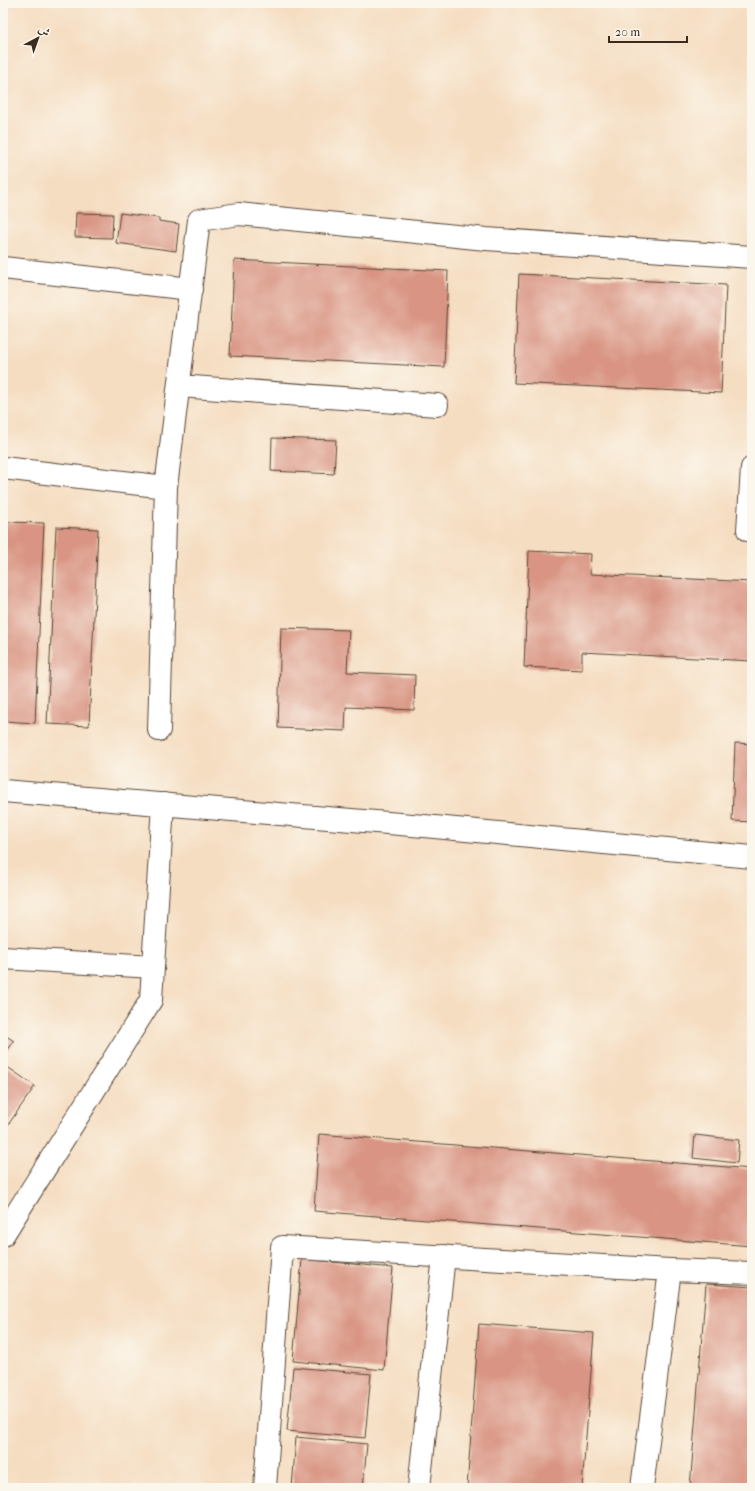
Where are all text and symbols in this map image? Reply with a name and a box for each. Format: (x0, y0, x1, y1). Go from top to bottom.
north arrow (18, 18, 58, 58)
scale bar (609, 18, 687, 44)
text: ش (36, 22, 53, 39)
text: 20 m (615, 25, 640, 39)

